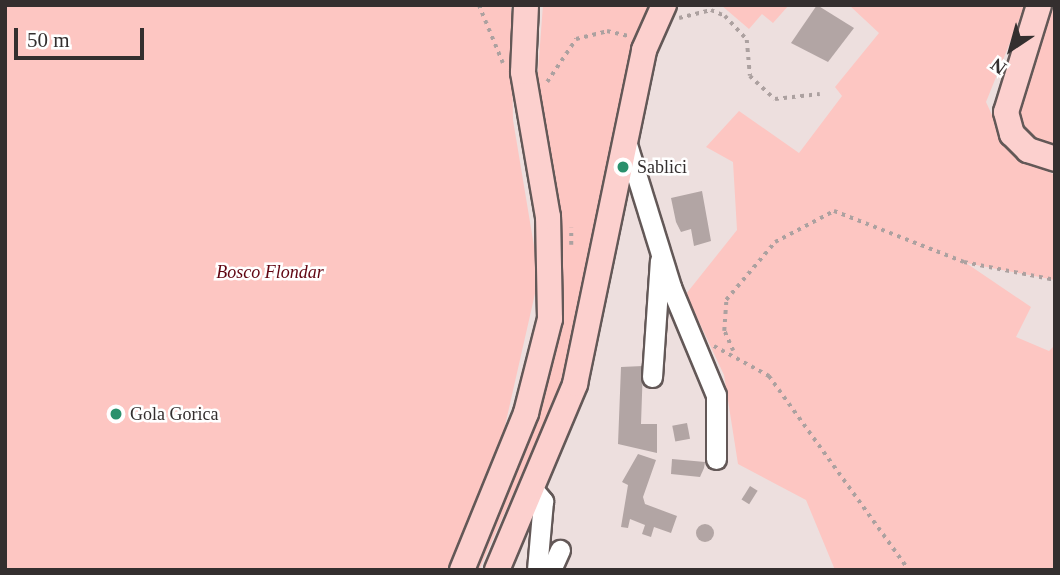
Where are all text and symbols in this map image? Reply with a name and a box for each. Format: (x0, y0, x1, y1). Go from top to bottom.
scale bar (18, 14, 147, 58)
north arrow (976, 14, 1046, 84)
text: 50 m (27, 28, 70, 52)
text: N (987, 54, 1010, 79)
place label: Sablici (637, 156, 687, 178)
marker: Sablici (615, 159, 631, 175)
park label: Bosco Flondar (216, 261, 324, 283)
place label: Gola Gorica (130, 403, 218, 425)
marker: Gola Gorica (108, 406, 124, 422)

